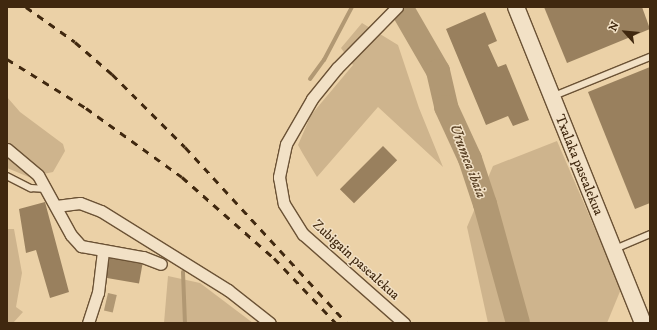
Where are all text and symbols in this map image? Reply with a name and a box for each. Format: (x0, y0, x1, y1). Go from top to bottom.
north arrow (605, 12, 645, 52)
text: N (606, 19, 623, 34)
street label: Txalaka pasealekua (551, 112, 607, 218)
water label: Urumea ibaia (446, 121, 490, 201)
street label: Zubigain pasealekua (309, 216, 403, 304)

